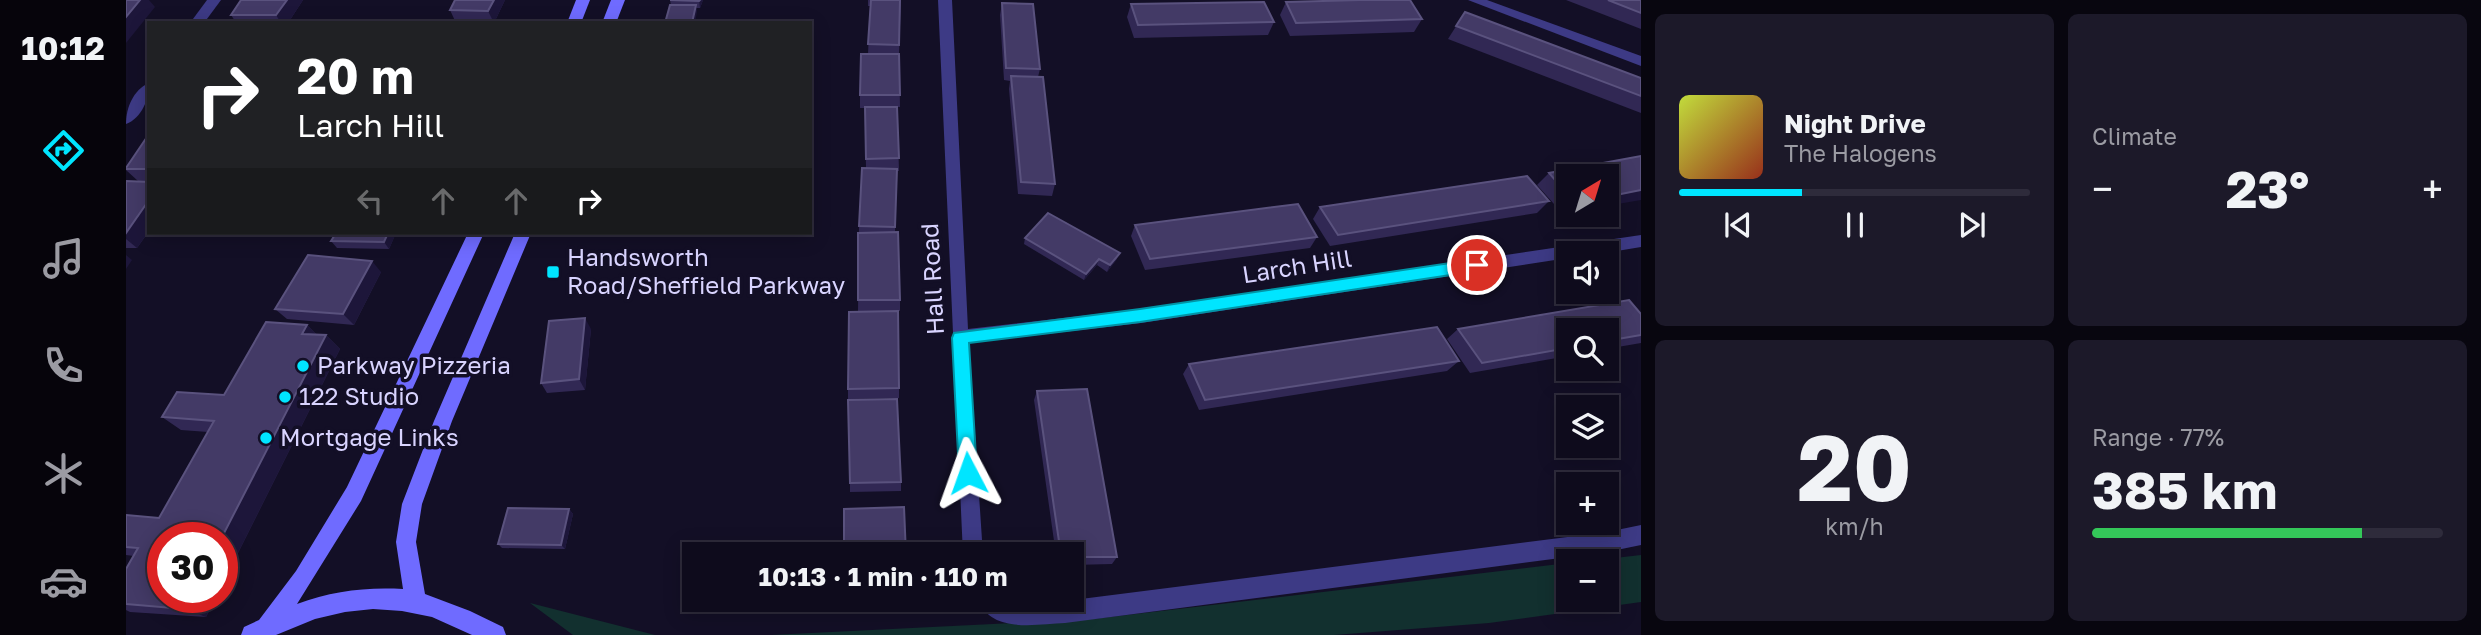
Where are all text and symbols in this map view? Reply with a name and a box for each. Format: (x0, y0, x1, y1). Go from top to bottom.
text: 10:12 (21, 29, 105, 67)
text: 20 m (297, 46, 414, 105)
icon: right (182, 49, 273, 140)
text: Larch Hill (297, 106, 444, 144)
text: Night Drive (1784, 108, 1926, 139)
text: Climate (2092, 122, 2177, 150)
icon: directions (39, 126, 88, 175)
text: The Halogens (1784, 139, 1937, 167)
text: 23° (2226, 157, 2309, 219)
north arrow (1556, 164, 1619, 228)
map controls (1556, 164, 1619, 612)
text: − (2092, 166, 2113, 211)
text: + (2422, 166, 2443, 211)
icon: left (351, 182, 389, 220)
icon: ahead (424, 182, 462, 220)
icon: ahead (497, 182, 535, 220)
icon: right (570, 182, 608, 220)
icon: previous (1719, 206, 1757, 244)
icon: pause (1836, 206, 1874, 244)
icon: next (1953, 206, 1991, 244)
street label: Hall Road (914, 222, 949, 336)
icon: music (39, 234, 88, 283)
pin (1447, 235, 1507, 295)
button: sound (1556, 241, 1619, 304)
place label: Handsworth Road/Sheffield Parkway (567, 242, 845, 299)
street label: Larch Hill (1240, 243, 1354, 288)
icon: arrive (1458, 246, 1496, 284)
marker: Handsworth Road/Sheffield Parkway (545, 264, 561, 280)
button: search (1556, 318, 1619, 381)
icon: phone (39, 341, 88, 390)
place label: Parkway Pizzeria (317, 350, 511, 379)
marker: Parkway Pizzeria (295, 358, 311, 374)
place label: 122 Studio (299, 381, 419, 410)
marker: 122 Studio (277, 389, 293, 405)
button: layers (1556, 395, 1619, 458)
text: 20 (1797, 412, 1912, 521)
place label: Mortgage Links (280, 422, 459, 451)
text: Range · 77% (2092, 423, 2224, 451)
marker: Mortgage Links (258, 430, 274, 446)
position arrow (931, 436, 1005, 510)
icon: climate (39, 449, 88, 498)
text: 385 km (2092, 458, 2277, 520)
button: + (1556, 472, 1619, 535)
text: km/h (1825, 512, 1884, 540)
speed limit sign: 30 (147, 522, 238, 613)
button: − (1556, 549, 1619, 612)
icon: car (39, 557, 88, 606)
text: 10:13 · 1 min · 110 m (759, 561, 1007, 592)

